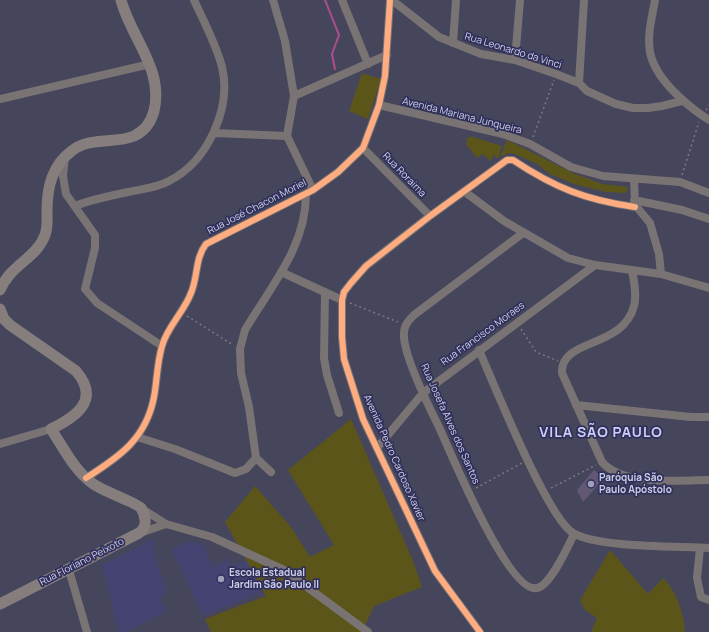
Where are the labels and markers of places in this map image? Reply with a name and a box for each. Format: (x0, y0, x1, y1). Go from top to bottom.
place label: Paróquia São Paulo Apóstolo (599, 472, 672, 496)
marker: Paróquia São Paulo Apóstolo (586, 479, 596, 489)
place label: Escola Estadual Jardim São Paulo II (229, 567, 319, 590)
marker: Escola Estadual Jardim São Paulo II (216, 574, 226, 584)

